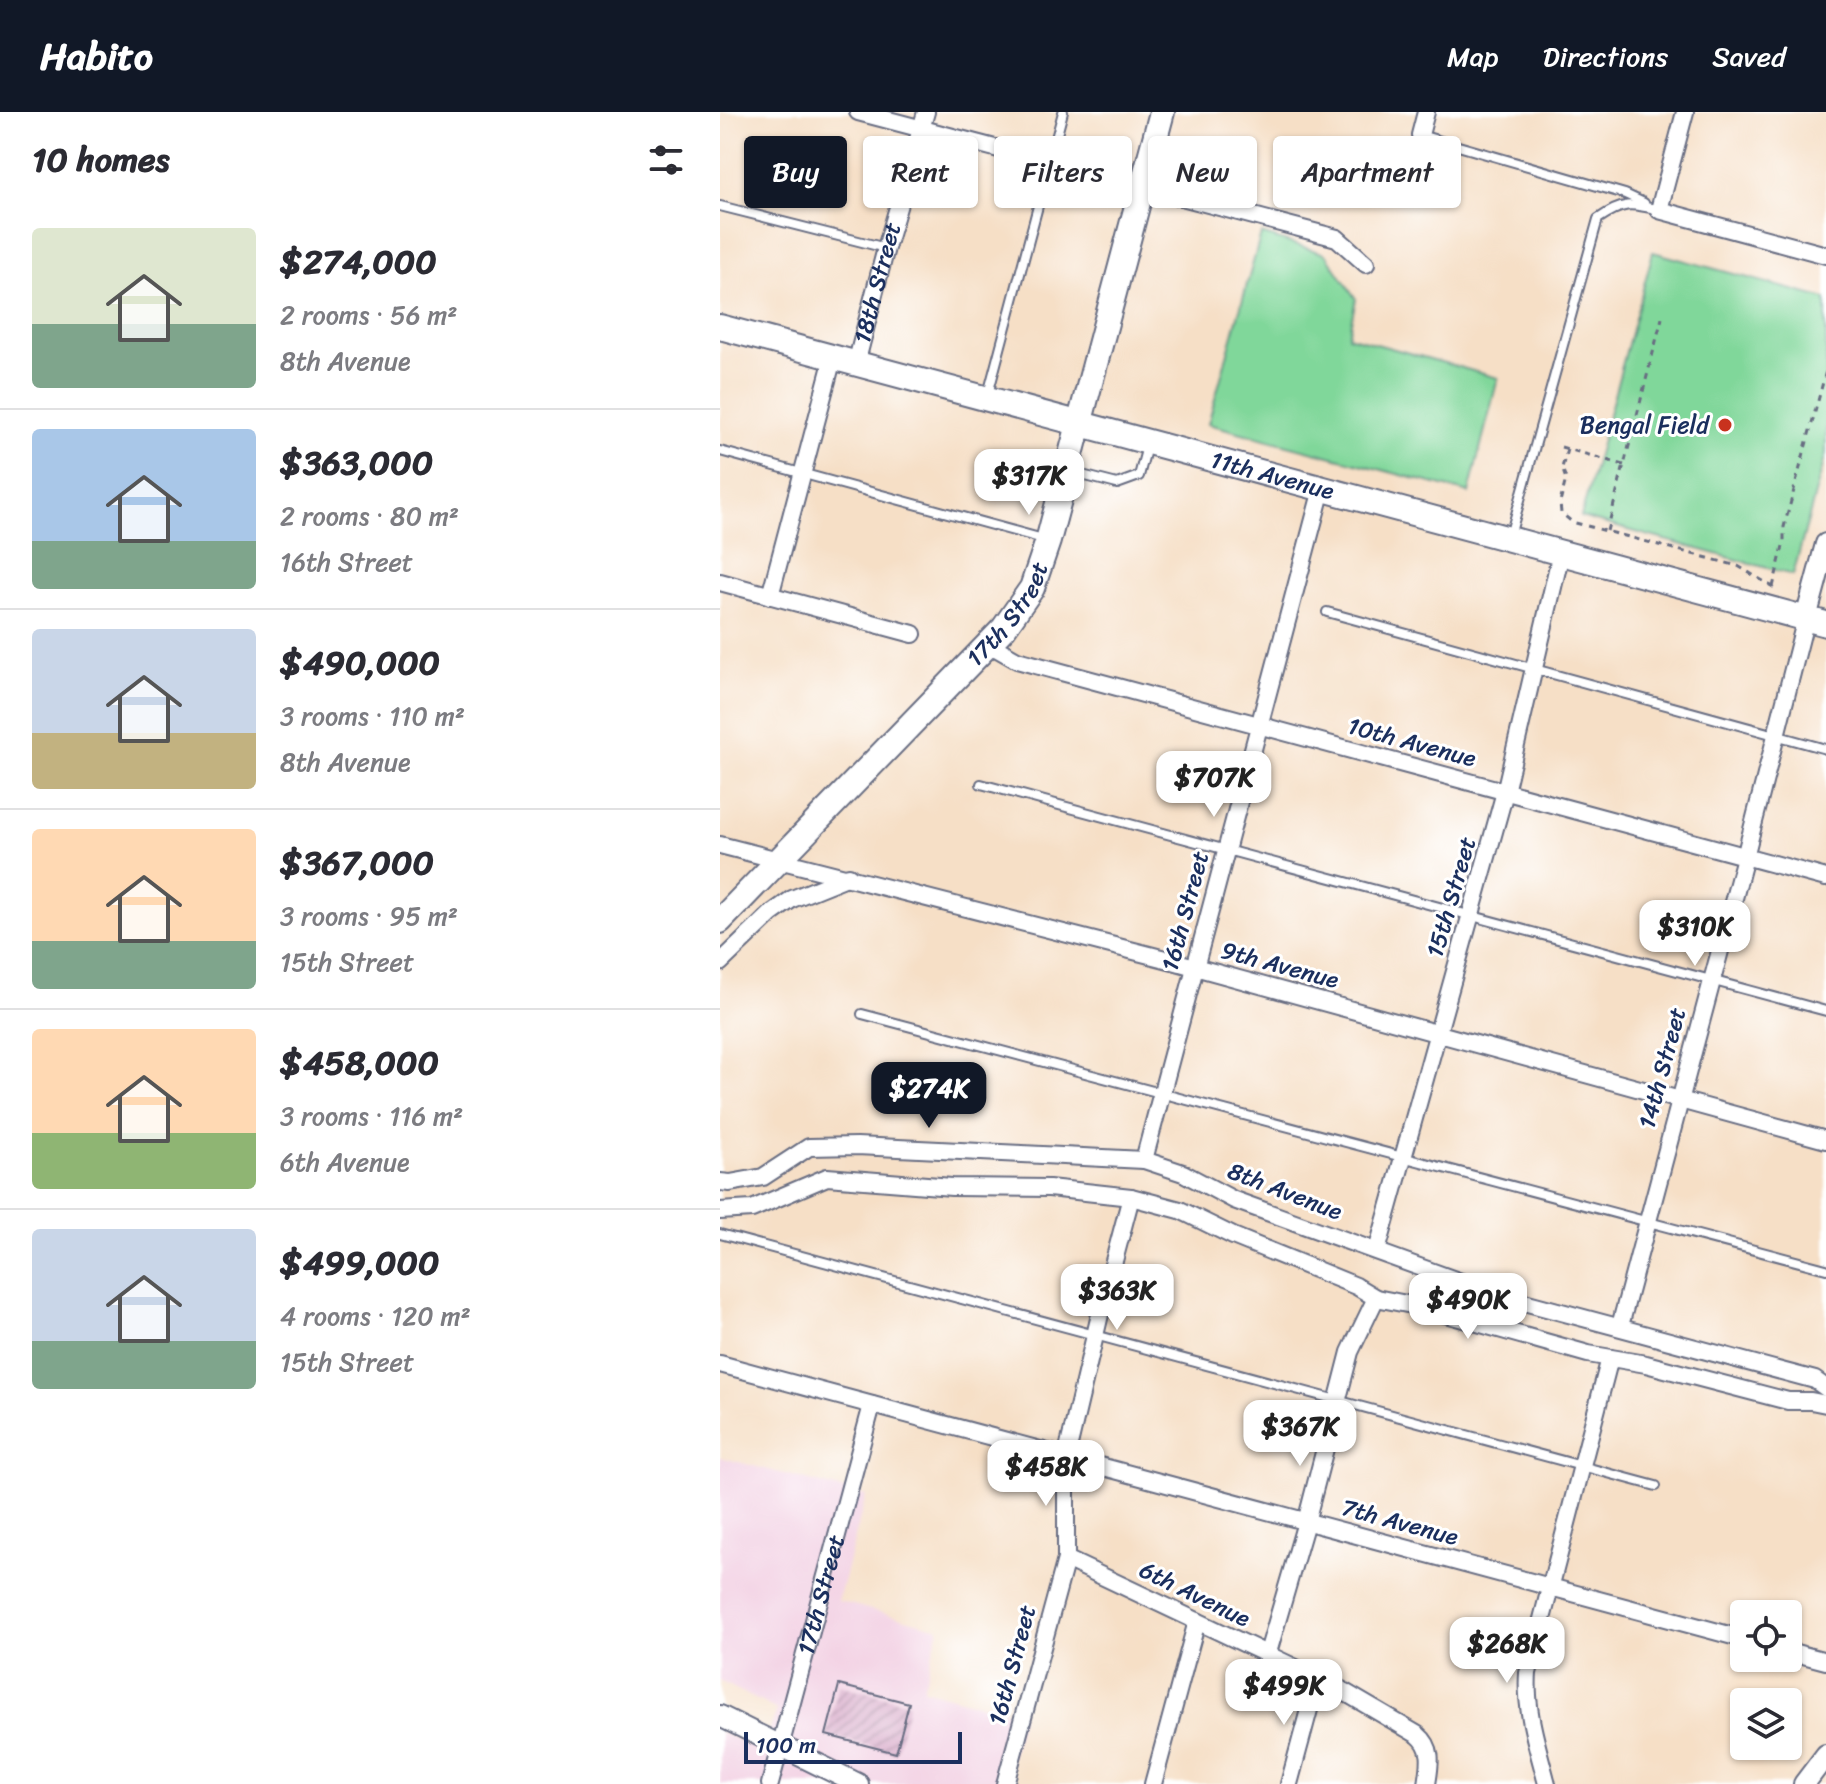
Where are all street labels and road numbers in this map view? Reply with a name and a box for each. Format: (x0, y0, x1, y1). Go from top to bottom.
street label: 18th Street (841, 217, 914, 348)
street label: 11th Avenue (1206, 439, 1339, 512)
street label: 17th Street (956, 556, 1060, 677)
street label: 10th Avenue (1343, 705, 1481, 779)
street label: 15th Street (1414, 832, 1488, 962)
street label: 16th Street (1149, 846, 1221, 976)
street label: 9th Avenue (1216, 929, 1344, 1001)
street label: 14th Street (1626, 1003, 1698, 1133)
street label: 8th Avenue (1221, 1150, 1349, 1232)
street label: 7th Avenue (1337, 1486, 1464, 1558)
street label: 17th Street (785, 1530, 857, 1660)
street label: 6th Avenue (1132, 1549, 1258, 1639)
street label: 16th Street (976, 1600, 1048, 1730)

